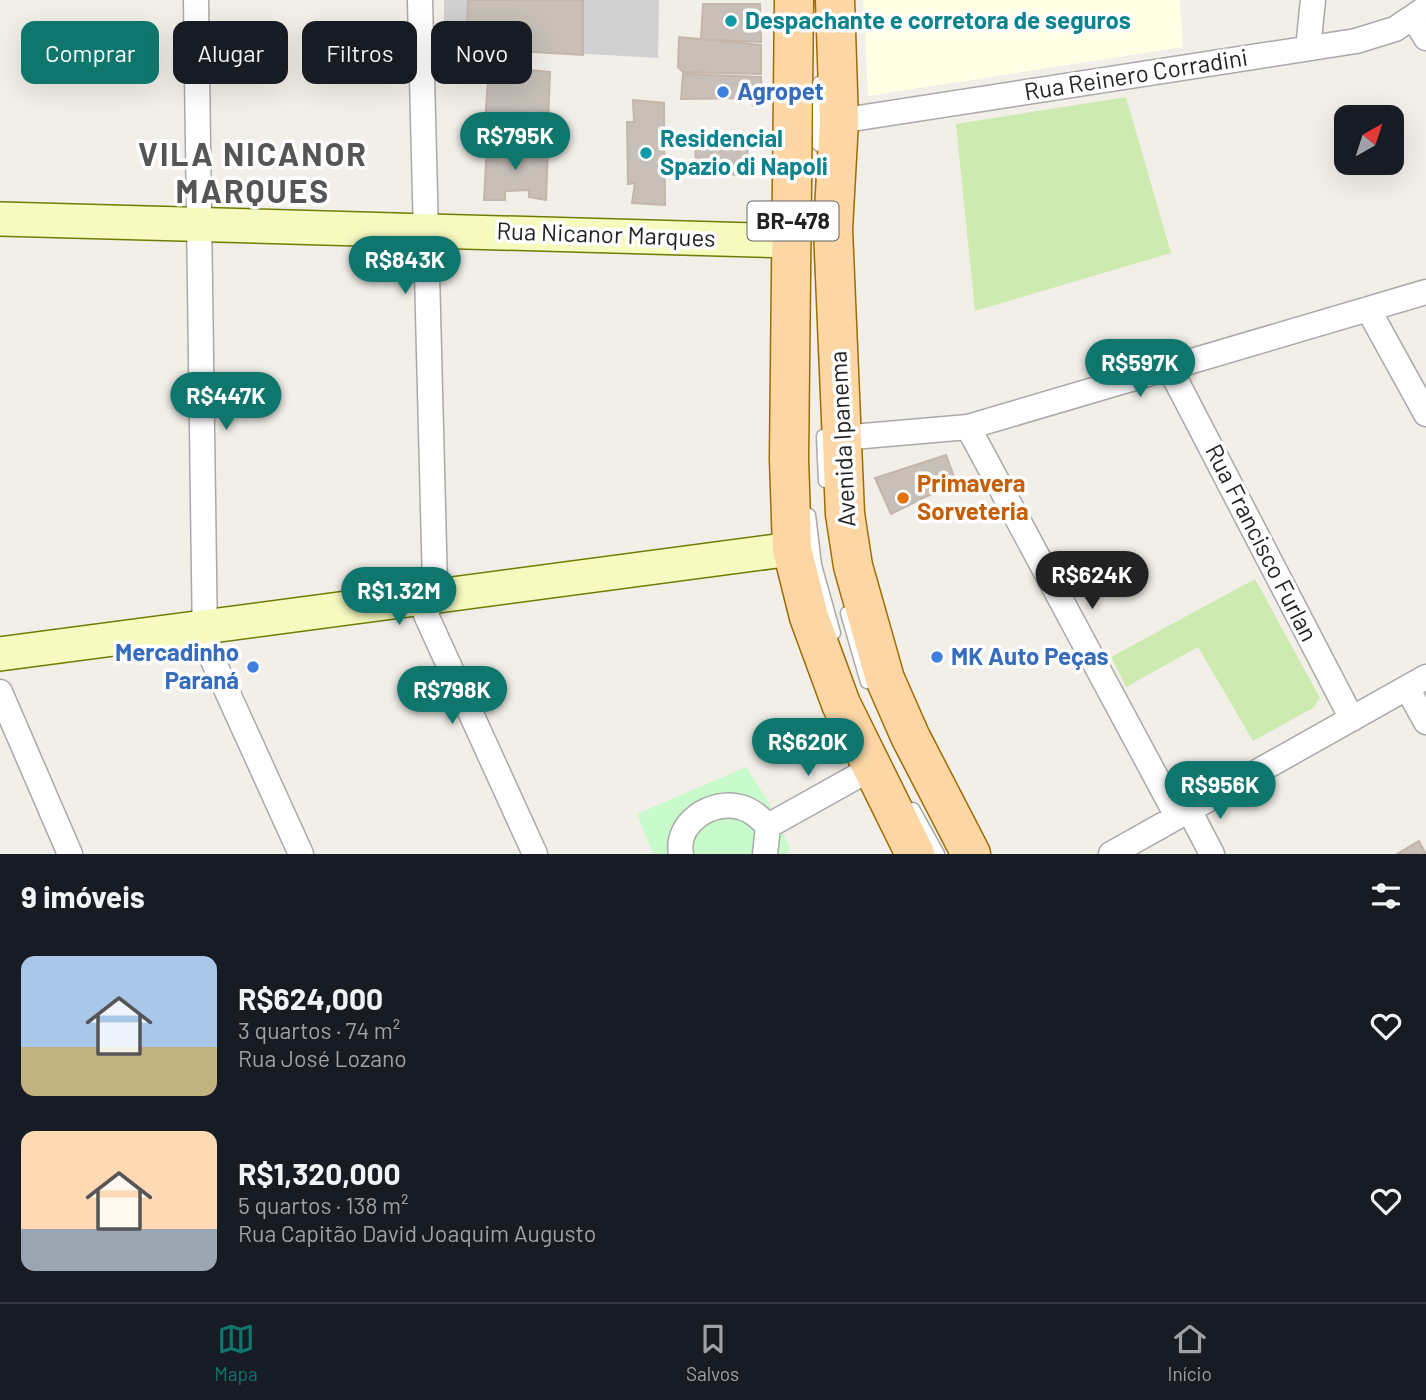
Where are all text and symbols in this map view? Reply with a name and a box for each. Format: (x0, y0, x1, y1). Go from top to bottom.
place label: Despachante e corretora de seguros (745, 5, 1131, 34)
marker: Despachante e corretora de seguros (723, 13, 739, 29)
chip: Comprar (21, 21, 159, 84)
chip: Alugar (173, 21, 288, 84)
chip: Filtros (302, 21, 417, 84)
chip: Novo (431, 21, 532, 84)
street label: Rua Reinero Corradini (1022, 42, 1250, 106)
place label: Agropet (737, 76, 824, 105)
marker: Agropet (715, 84, 731, 100)
north arrow (1334, 105, 1404, 175)
map controls (1334, 105, 1404, 175)
pin: R$795K (458, 113, 572, 172)
text: R$795K (476, 121, 554, 149)
place label: Residencial Spazio di Napoli (660, 123, 828, 180)
district label: VILA NICANOR MARQUES (138, 134, 368, 209)
marker: Residencial Spazio di Napoli (638, 145, 654, 161)
road number: BR-478 (748, 202, 838, 241)
street label: Rua Nicanor Marques (496, 215, 716, 252)
pin: R$843K (348, 236, 462, 296)
text: R$843K (365, 245, 445, 273)
pin: R$597K (1083, 340, 1197, 399)
text: R$597K (1101, 348, 1179, 376)
street label: Avenida Ipanema (822, 350, 861, 528)
pin: R$447K (169, 372, 283, 432)
text: R$447K (186, 381, 266, 409)
street label: Rua Francisco Furlan (1200, 439, 1325, 646)
place label: Primavera Sorveteria (917, 468, 1029, 525)
marker: Primavera Sorveteria (895, 490, 911, 506)
pin: R$624K (1035, 552, 1149, 611)
text: R$624K (1052, 560, 1132, 588)
pin: R$1.32M (334, 568, 464, 627)
text: R$1.32M (357, 576, 441, 604)
place label: Mercadinho Paraná (115, 637, 239, 694)
place label: MK Auto Peças (951, 641, 1109, 670)
marker: MK Auto Peças (929, 649, 945, 665)
marker: Mercadinho Paraná (245, 659, 261, 675)
pin: R$798K (395, 666, 509, 726)
text: R$798K (413, 675, 491, 703)
pin: R$620K (751, 718, 865, 778)
text: R$620K (768, 727, 848, 755)
pin: R$956K (1163, 762, 1277, 821)
text: R$956K (1181, 770, 1259, 798)
icon: filters (1367, 877, 1405, 915)
text: 9 imóveis (21, 878, 145, 914)
text: R$624,000 (238, 980, 383, 1016)
icon: home (77, 984, 161, 1068)
icon: heart (1367, 1007, 1405, 1045)
text: 3 quartos · 74 m² (238, 1016, 400, 1044)
text: Rua José Lozano (238, 1044, 407, 1072)
text: R$1,320,000 (238, 1155, 401, 1191)
icon: home (77, 1159, 161, 1243)
icon: heart (1367, 1182, 1405, 1220)
text: 5 quartos · 138 m² (238, 1191, 409, 1219)
text: Rua Capitão David Joaquim Augusto (238, 1219, 596, 1247)
tab: Mapa (214, 1320, 258, 1385)
tab: Salvos (686, 1320, 739, 1385)
tab: Início (1168, 1320, 1212, 1385)

